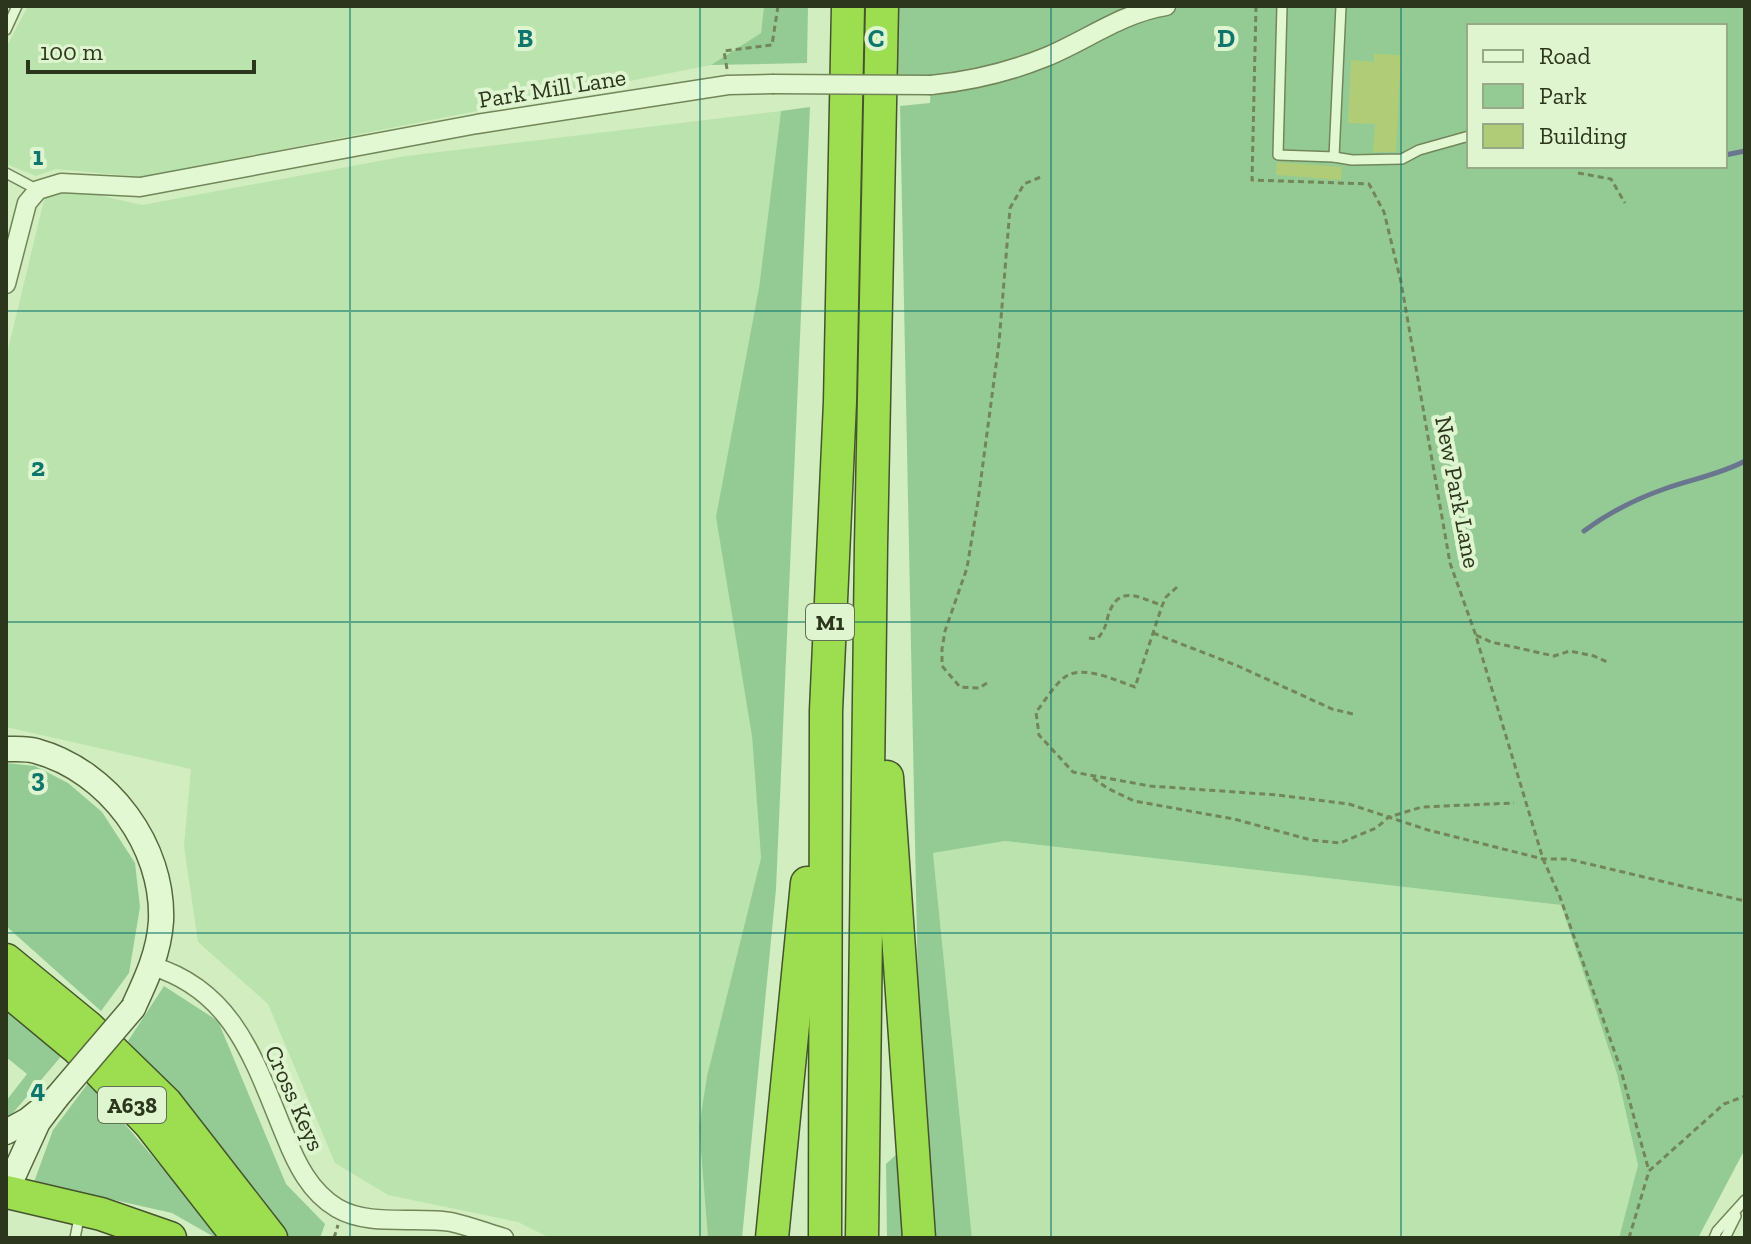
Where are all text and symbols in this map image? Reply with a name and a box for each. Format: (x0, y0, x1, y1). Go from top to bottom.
text: B (517, 22, 533, 54)
text: C (868, 22, 884, 54)
text: D (1217, 22, 1235, 54)
scale bar (28, 24, 254, 74)
legend (1467, 24, 1727, 168)
text: 100 m (40, 37, 103, 66)
text: Road (1539, 41, 1591, 70)
street label: Park Mill Lane (476, 62, 628, 114)
text: Park (1539, 81, 1587, 110)
text: Building (1539, 121, 1627, 150)
text: 1 (33, 140, 44, 172)
street label: New Park Lane (1429, 413, 1487, 571)
text: 2 (31, 451, 45, 483)
road number: M1 (806, 604, 854, 640)
text: 3 (31, 762, 45, 794)
street label: Cross Keys (259, 1041, 331, 1155)
text: 4 (31, 1073, 46, 1105)
road number: A638 (98, 1087, 166, 1123)

